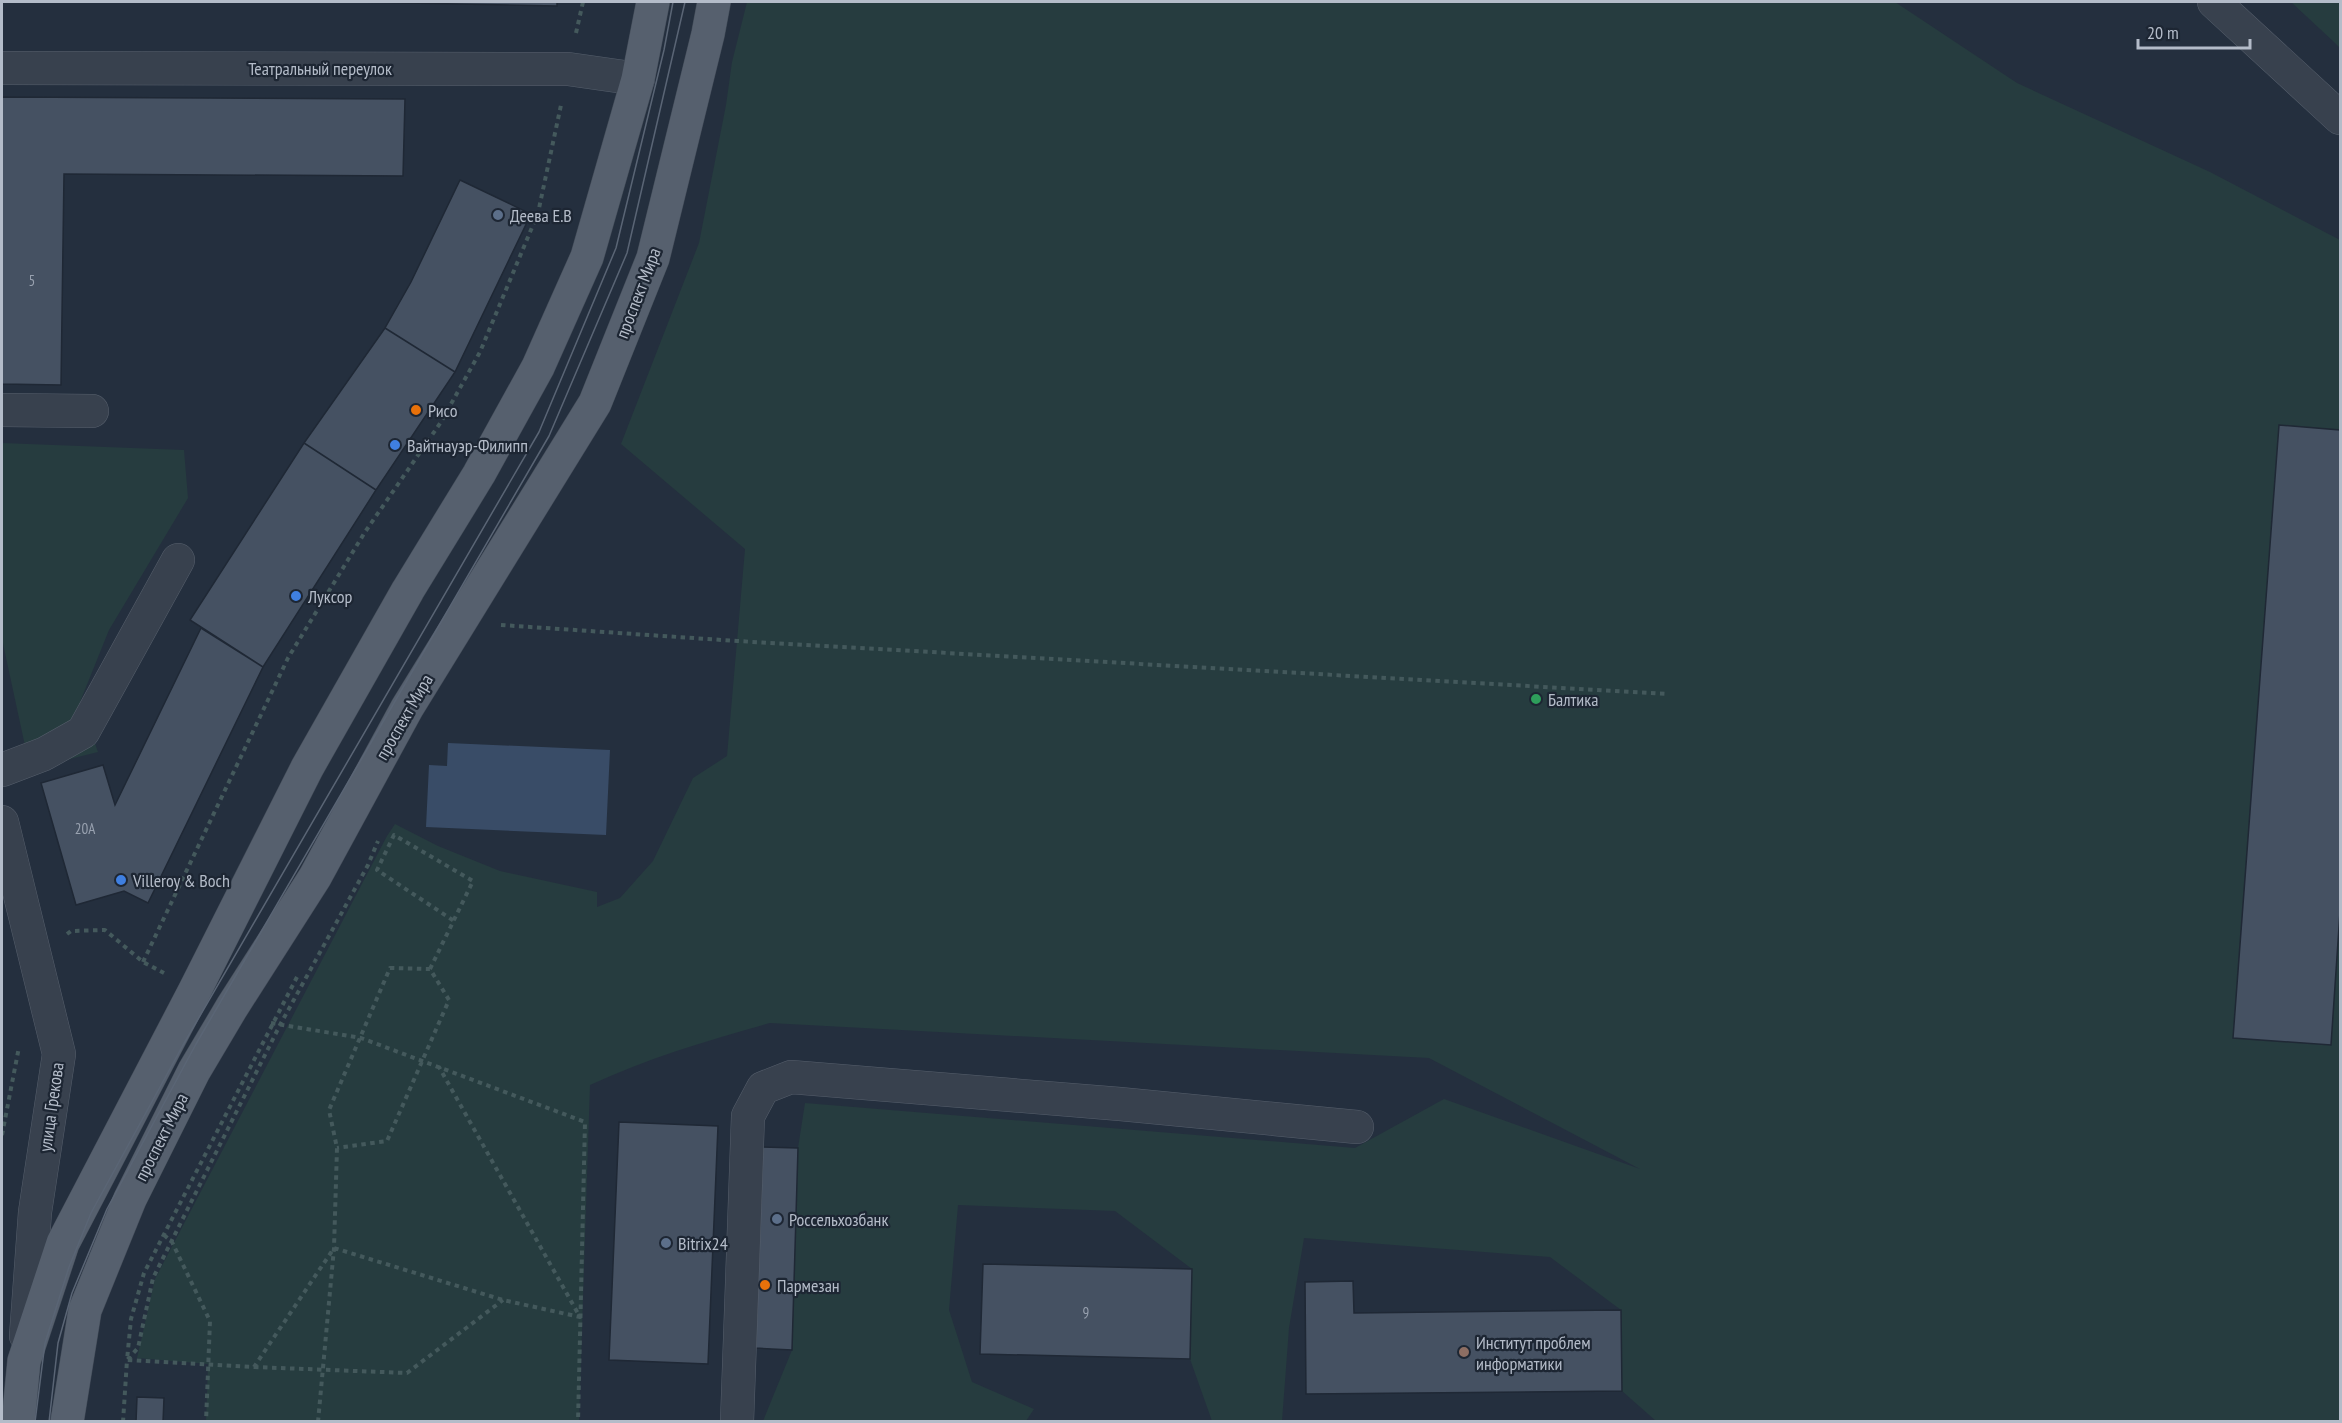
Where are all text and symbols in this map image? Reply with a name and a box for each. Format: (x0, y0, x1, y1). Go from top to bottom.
scale bar (2138, 12, 2250, 50)
text: 20 m (2147, 21, 2179, 44)
street label: Театральный переулок (248, 57, 392, 80)
place label: Деева Е.В (510, 204, 572, 227)
marker: Деева Е.В (491, 208, 505, 222)
street label: проспект Мира (610, 244, 666, 342)
house number: 5 (29, 271, 35, 290)
place label: Рисо (428, 399, 458, 422)
marker: Рисо (409, 403, 423, 417)
place label: Вайтнауэр-Филипп (407, 434, 528, 457)
marker: Вайтнауэр-Филипп (388, 438, 402, 452)
place label: Луксор (307, 585, 353, 608)
marker: Луксор (289, 589, 303, 603)
street label: проспект Мира (370, 670, 438, 764)
place label: Балтика (1548, 688, 1598, 711)
marker: Балтика (1529, 692, 1543, 706)
house number: 20А (75, 819, 96, 838)
place label: Villeroy & Boch (132, 869, 230, 892)
marker: Villeroy & Boch (114, 873, 128, 887)
street label: улица Грекова (33, 1061, 69, 1153)
street label: проспект Мира (129, 1089, 193, 1185)
place label: Россельхозбанк (789, 1208, 888, 1231)
marker: Россельхозбанк (770, 1212, 784, 1226)
place label: Bitrix24 (678, 1232, 728, 1255)
marker: Bitrix24 (659, 1236, 673, 1250)
place label: Пармезан (777, 1274, 840, 1297)
marker: Пармезан (758, 1278, 772, 1292)
house number: 9 (1083, 1303, 1089, 1322)
place label: Институт проблем информатики (1476, 1331, 1591, 1375)
marker: Институт проблем информатики (1457, 1345, 1471, 1359)

